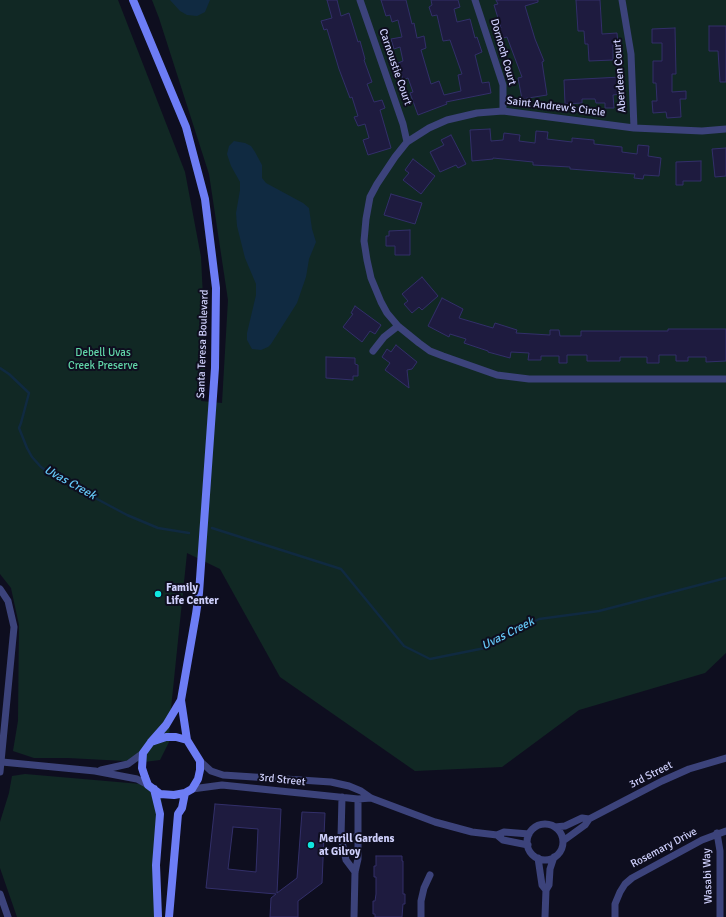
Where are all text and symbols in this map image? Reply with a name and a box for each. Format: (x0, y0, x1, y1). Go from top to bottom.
street label: Dornoch Court (487, 17, 519, 87)
street label: Carnoustie Court (376, 27, 414, 107)
street label: Aberdeen Court (611, 39, 629, 113)
street label: Saint Andrew's Circle (506, 94, 606, 120)
street label: Santa Teresa Boulevard (195, 289, 211, 399)
park label: Debell Uvas Creek Preserve (68, 346, 138, 372)
water label: Uvas Creek (42, 463, 98, 503)
place label: Family Life Center (166, 581, 219, 607)
marker: Family Life Center (153, 589, 163, 599)
water label: Uvas Creek (479, 615, 537, 653)
street label: 3rd Street (627, 758, 675, 792)
street label: 3rd Street (258, 771, 306, 789)
street label: Rosemary Drive (629, 825, 699, 871)
place label: Merrill Gardens at Gilroy (319, 832, 394, 858)
marker: Merrill Gardens at Gilroy (306, 840, 316, 850)
street label: Wasabi Way (700, 848, 716, 904)

